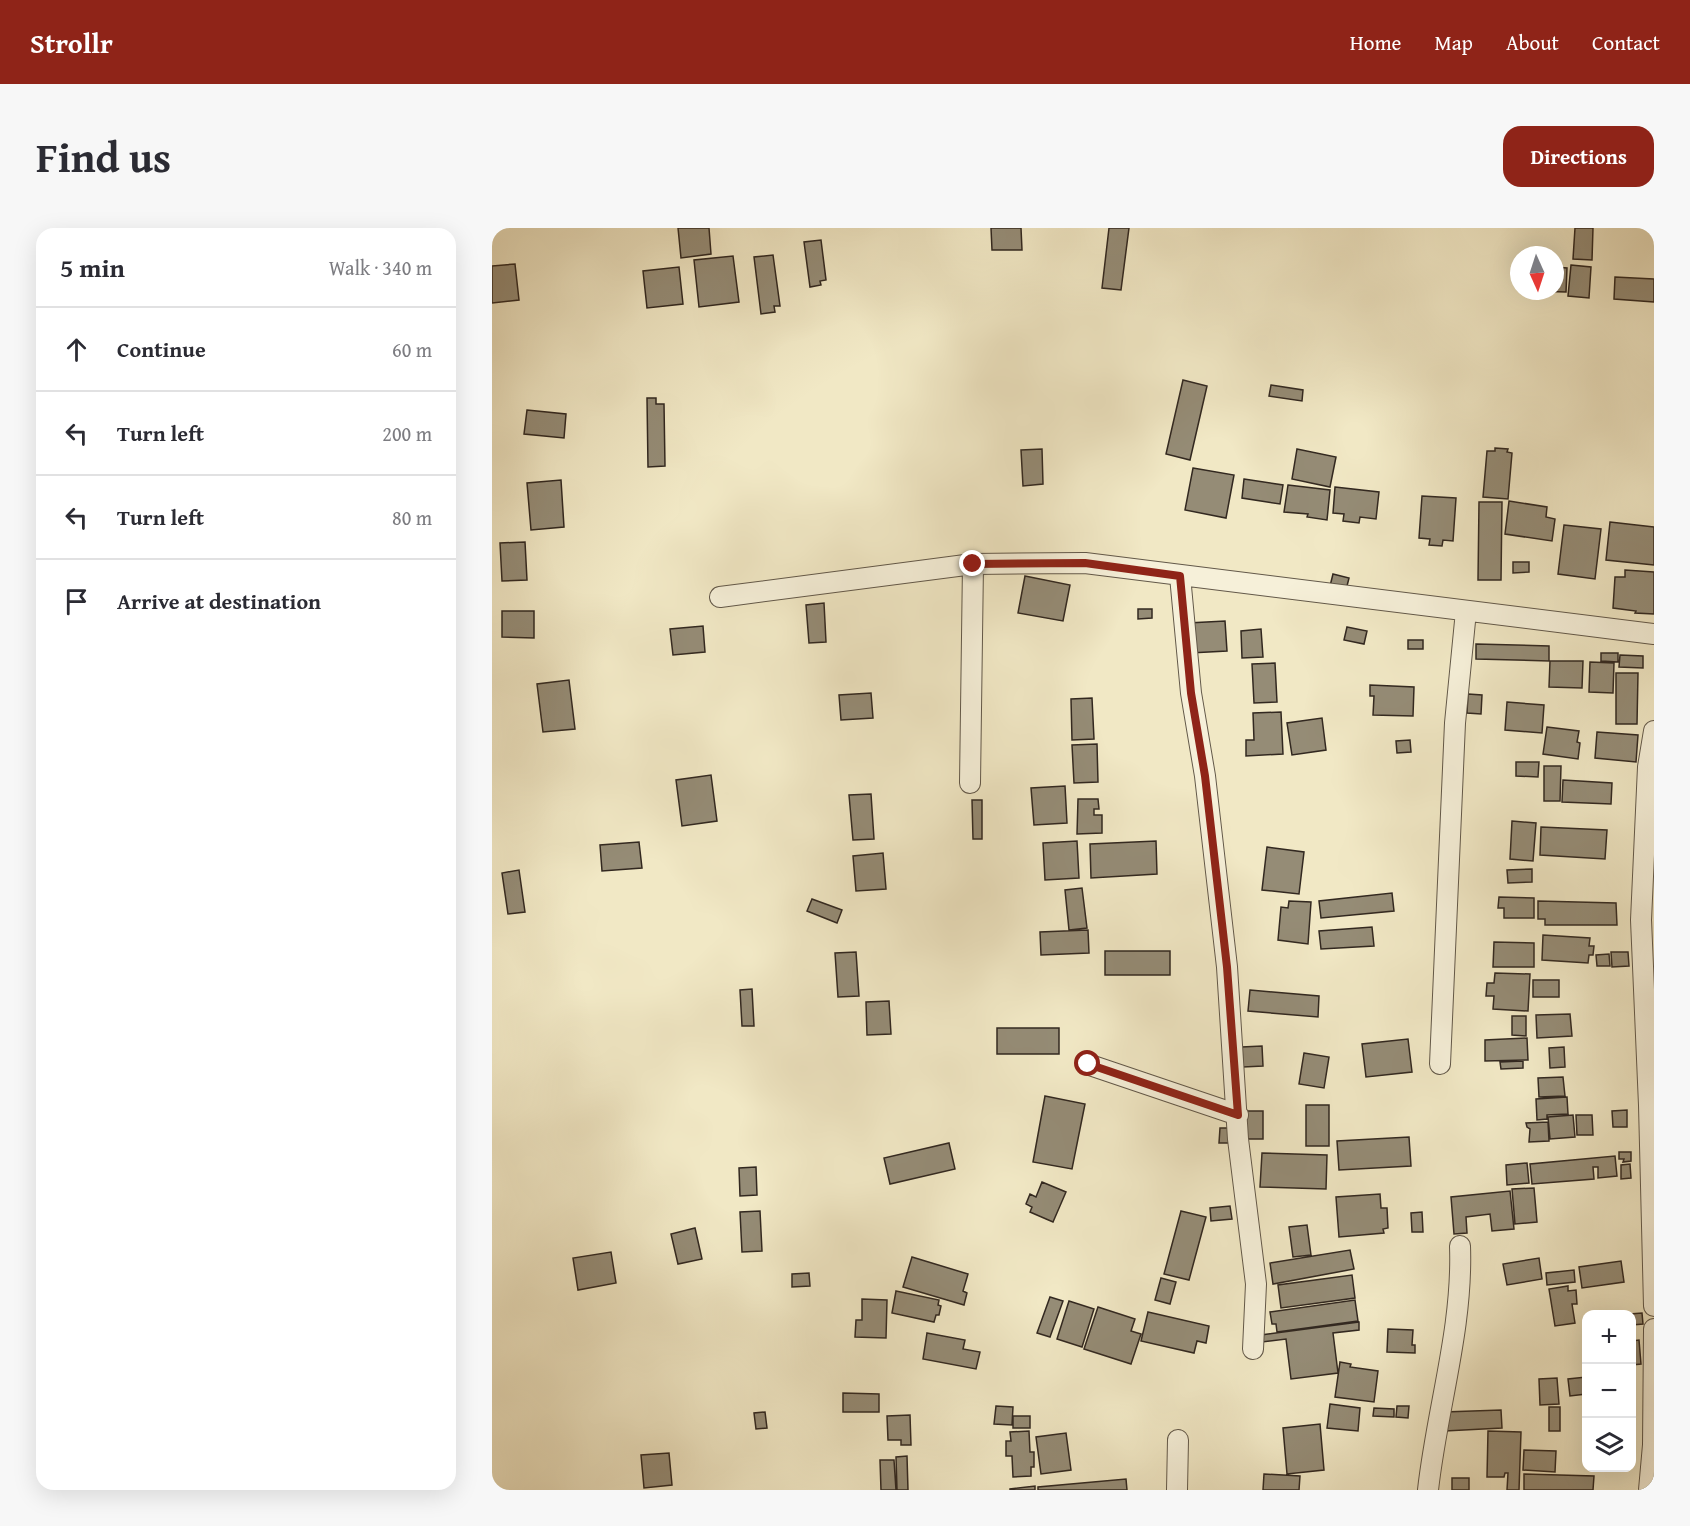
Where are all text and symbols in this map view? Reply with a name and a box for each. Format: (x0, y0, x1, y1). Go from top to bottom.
text: Strollr (30, 22, 113, 63)
text: Home (1350, 27, 1401, 58)
text: Map (1434, 27, 1473, 58)
text: About (1506, 27, 1559, 58)
text: Contact (1592, 27, 1660, 58)
text: Find us (36, 126, 171, 187)
button: Directions (1503, 126, 1654, 187)
north arrow (1510, 246, 1564, 300)
text: 5 min (60, 248, 125, 287)
text: Walk · 340 m (329, 253, 432, 282)
icon: ahead (60, 333, 93, 366)
text: Continue (117, 333, 206, 365)
text: 60 m (392, 335, 432, 364)
icon: left (60, 417, 93, 450)
text: Turn left (117, 417, 204, 449)
text: 200 m (382, 419, 432, 448)
icon: left (60, 501, 93, 534)
text: Turn left (117, 501, 204, 533)
text: 80 m (392, 503, 432, 532)
route end (959, 550, 985, 576)
icon: arrive (60, 585, 93, 618)
text: Arrive at destination (117, 585, 321, 617)
route start (1074, 1050, 1100, 1076)
map controls (1582, 1310, 1636, 1472)
button: + (1582, 1310, 1636, 1364)
button: − (1582, 1364, 1636, 1418)
button: layers (1582, 1418, 1636, 1472)

